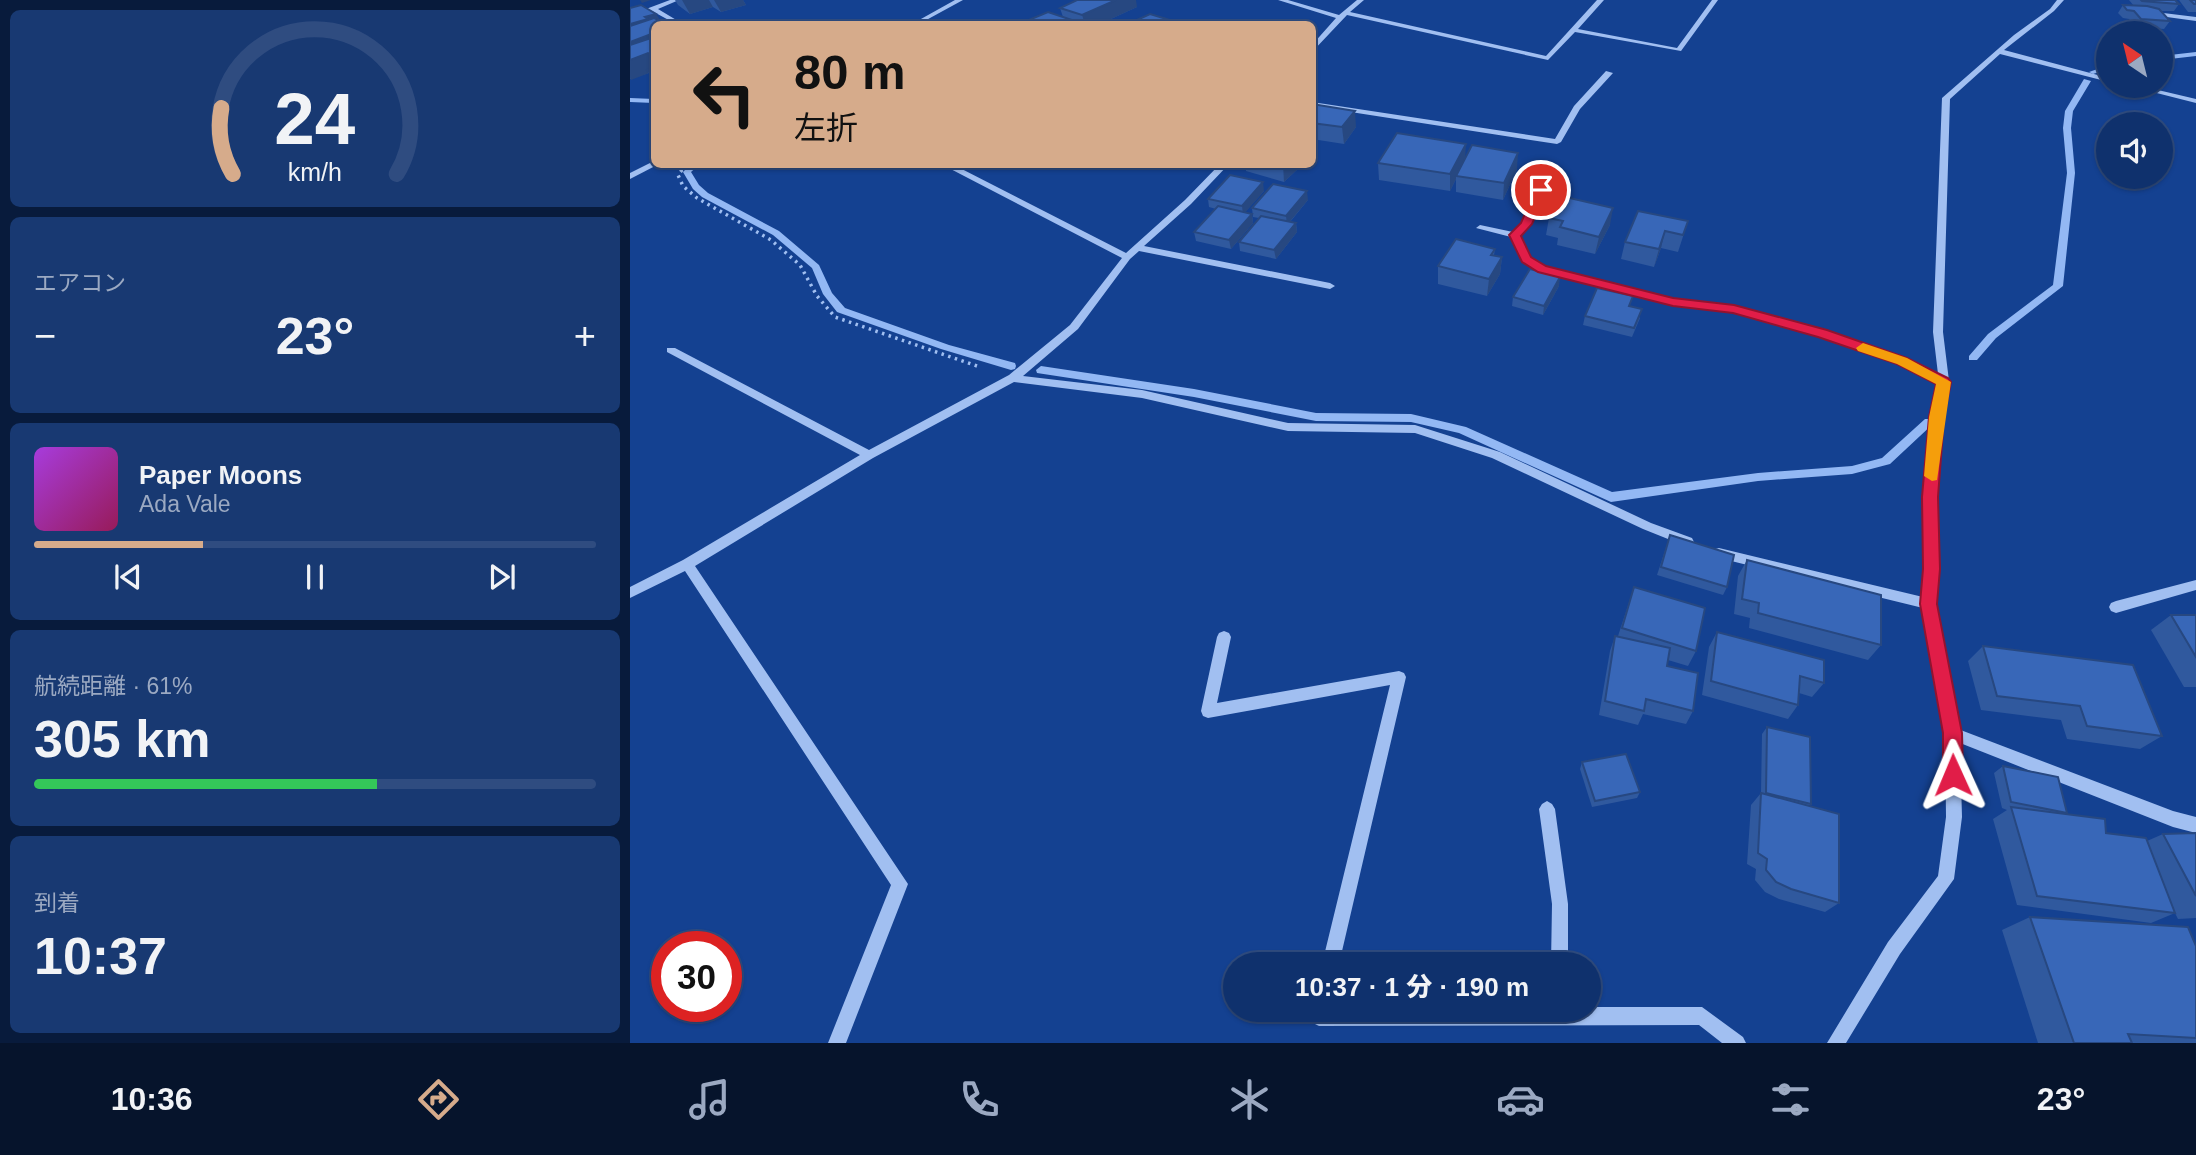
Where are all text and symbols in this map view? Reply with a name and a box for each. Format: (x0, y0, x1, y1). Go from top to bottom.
north arrow (2096, 21, 2174, 98)
map controls (2096, 21, 2173, 189)
text: 80 m (794, 45, 906, 99)
icon: left (679, 49, 770, 140)
text: 24 (275, 79, 356, 160)
text: 左折 (794, 110, 858, 146)
button: sound (2096, 112, 2173, 189)
text: km/h (288, 158, 342, 186)
pin (1511, 160, 1571, 220)
icon: arrive (1522, 171, 1560, 209)
text: エアコン (34, 270, 126, 296)
text: 23° (276, 307, 354, 365)
text: − (34, 315, 56, 357)
text: + (574, 315, 596, 357)
text: Paper Moons (139, 460, 302, 490)
text: Ada Vale (139, 491, 231, 517)
icon: previous (109, 558, 147, 596)
icon: pause (296, 558, 334, 596)
icon: next (483, 558, 521, 596)
text: 航続距離 · 61% (34, 673, 192, 699)
text: 305 km (34, 710, 210, 768)
position arrow (1916, 738, 1990, 812)
text: 到着 (34, 890, 80, 916)
text: 10:37 (34, 927, 167, 985)
speed limit sign: 30 (651, 931, 742, 1022)
text: 10:37 · 1 分 · 190 m (1295, 972, 1529, 1002)
icon: directions (414, 1075, 463, 1124)
icon: music (685, 1075, 734, 1124)
icon: phone (955, 1075, 1004, 1124)
icon: climate (1225, 1075, 1274, 1124)
icon: car (1496, 1075, 1545, 1124)
icon: filters (1766, 1075, 1815, 1124)
text: 10:36 (111, 1081, 193, 1117)
text: 23° (2037, 1081, 2085, 1117)

